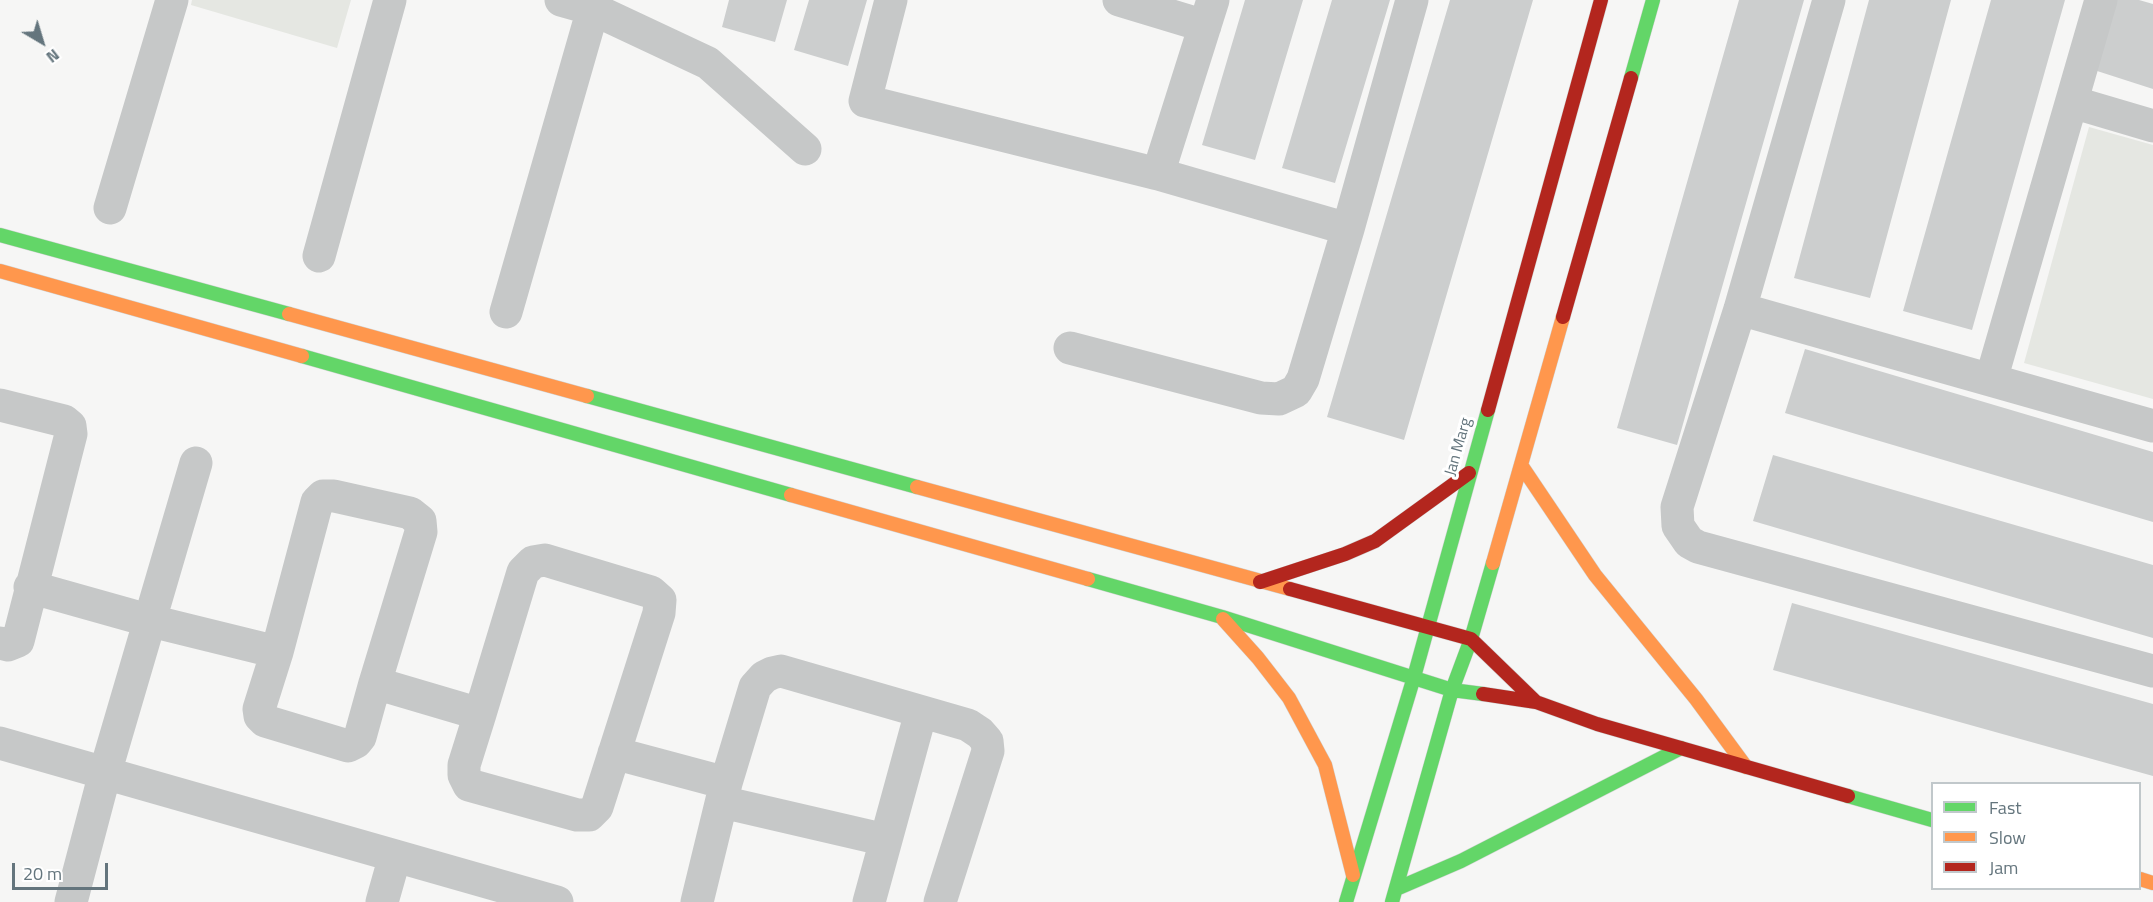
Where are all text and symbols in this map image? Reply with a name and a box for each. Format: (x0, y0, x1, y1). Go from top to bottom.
north arrow (12, 12, 72, 72)
text: N (41, 43, 65, 69)
street label: Jan Marg (1442, 416, 1476, 478)
legend (1931, 782, 2141, 890)
text: Fast (1989, 794, 2022, 821)
text: Slow (1989, 824, 2026, 851)
scale bar (15, 851, 111, 889)
text: Jam (1989, 854, 2018, 881)
text: 20 m (23, 860, 62, 887)

